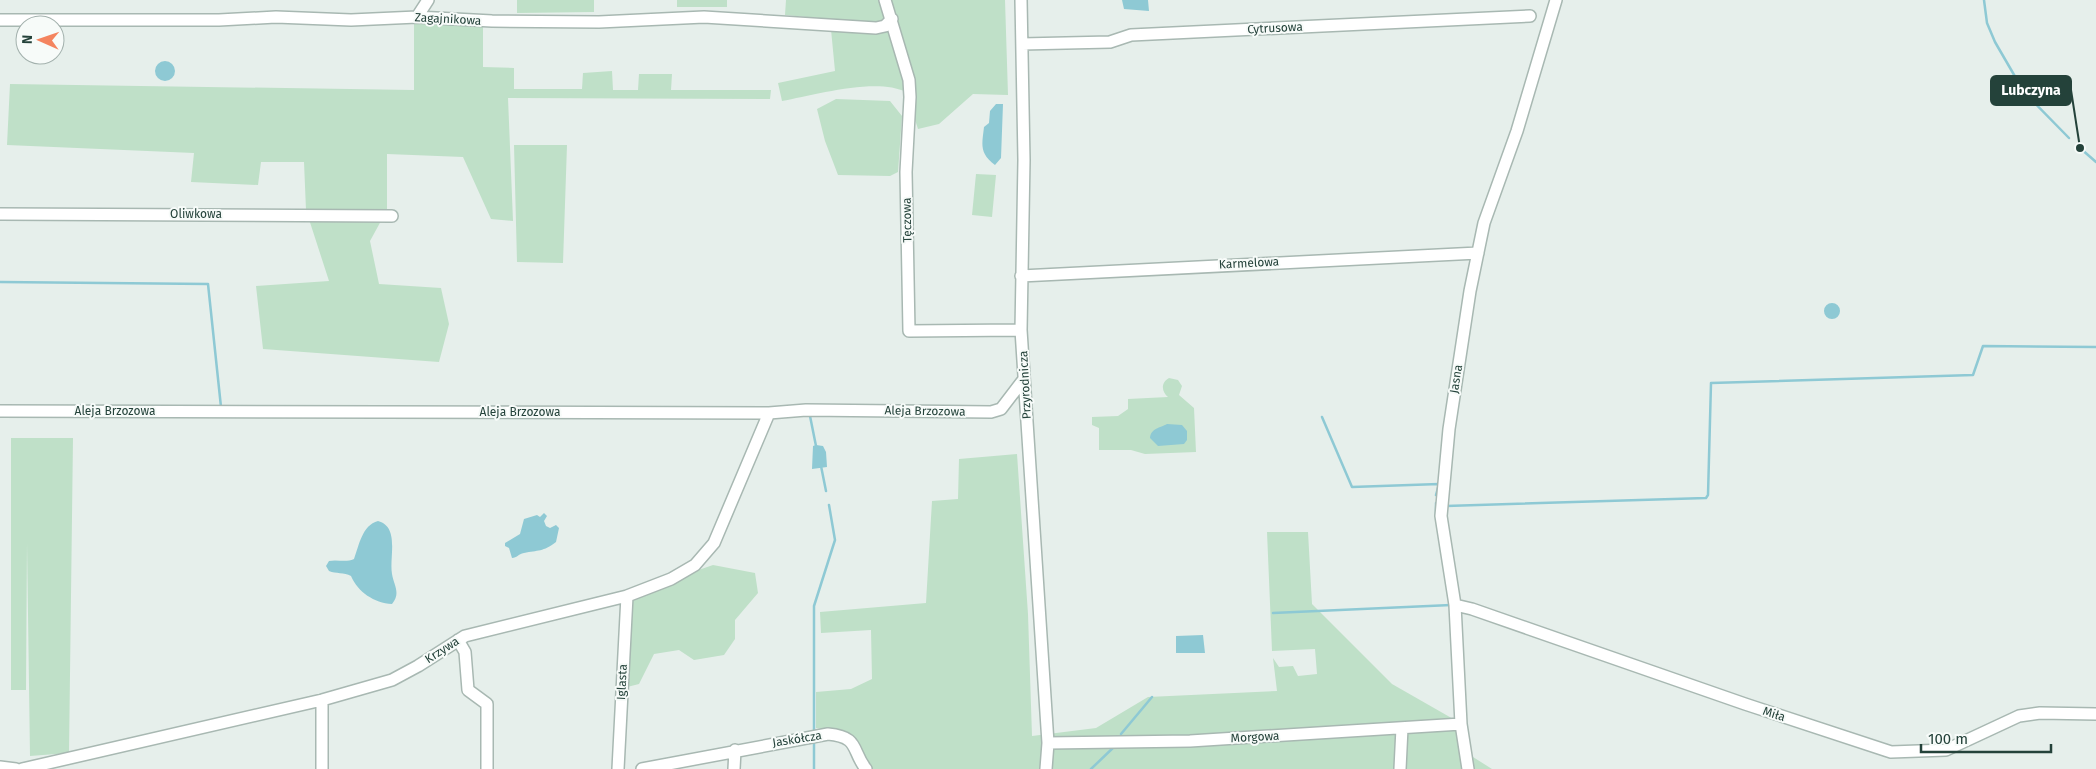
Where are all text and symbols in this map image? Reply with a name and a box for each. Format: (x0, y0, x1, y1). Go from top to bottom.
street label: Zagajnikowa (414, 10, 482, 28)
north arrow (15, 15, 65, 65)
street label: Cytrusowa (1247, 20, 1303, 36)
text: N (19, 35, 36, 45)
callout: Lubczyna (1991, 76, 2071, 105)
text: Lubczyna (2001, 82, 2061, 99)
street label: Tęczowa (900, 197, 914, 243)
street label: Oliwkowa (170, 207, 222, 221)
street label: Karmelowa (1218, 254, 1280, 272)
street label: Przyrodnicza (1016, 350, 1034, 420)
street label: Jasna (1447, 363, 1465, 395)
street label: Aleja Brzozowa (884, 403, 966, 419)
street label: Aleja Brzozowa (75, 404, 156, 418)
street label: Aleja Brzozowa (480, 405, 561, 419)
street label: Krzywa (422, 634, 462, 666)
street label: Iglasta (614, 664, 630, 700)
street label: Miła (1761, 704, 1787, 724)
scale bar (1921, 722, 2051, 754)
street label: Jaskółcza (771, 728, 823, 750)
street label: Morgowa (1230, 729, 1280, 745)
text: 100 m (1928, 730, 1968, 748)

